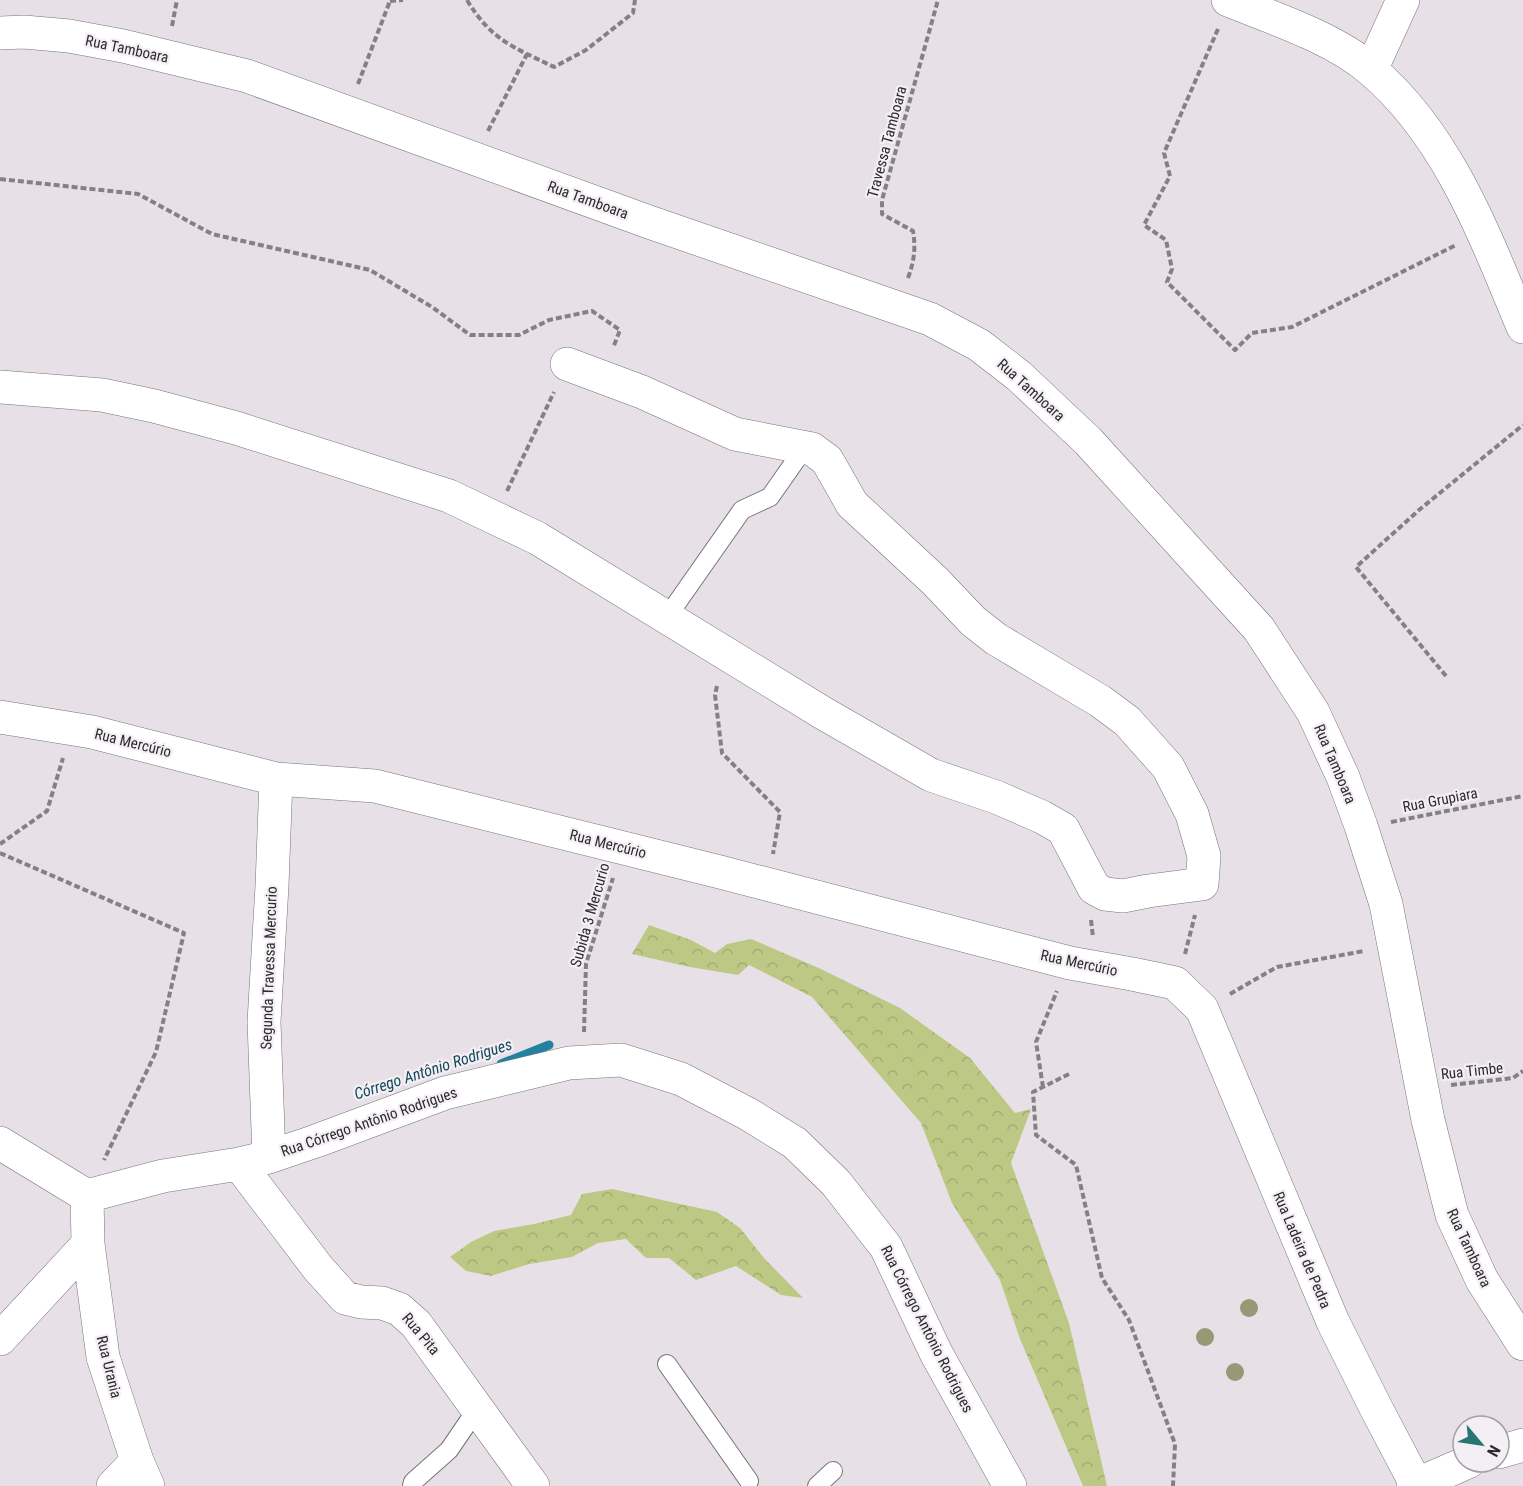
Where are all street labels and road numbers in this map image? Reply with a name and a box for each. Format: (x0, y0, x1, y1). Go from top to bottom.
street label: Rua Tamboara (84, 31, 170, 67)
street label: Travessa Tamboara (863, 84, 911, 200)
street label: Rua Tamboara (545, 177, 631, 223)
street label: Rua Tamboara (994, 355, 1068, 425)
street label: Rua Tamboara (1310, 722, 1360, 806)
street label: Rua Mercúrio (93, 725, 173, 761)
street label: Rua Grupiara (1401, 784, 1479, 816)
street label: Rua Mercúrio (568, 826, 648, 862)
street label: Subida 3 Mercurio (567, 861, 613, 969)
street label: Segunda Travessa Mercurio (257, 886, 281, 1050)
street label: Rua Mercúrio (1039, 946, 1119, 980)
street label: Rua Timbe (1440, 1059, 1504, 1083)
street label: Rua Córrego Antônio Rodrigues (279, 1083, 460, 1161)
street label: Rua Ladeira de Pedra (1269, 1189, 1335, 1311)
street label: Rua Tamboara (1443, 1206, 1495, 1290)
street label: Rua Córrego Antônio Rodrigues (877, 1242, 977, 1416)
street label: Rua Pita (398, 1309, 444, 1359)
street label: Rua Urania (93, 1334, 125, 1400)

